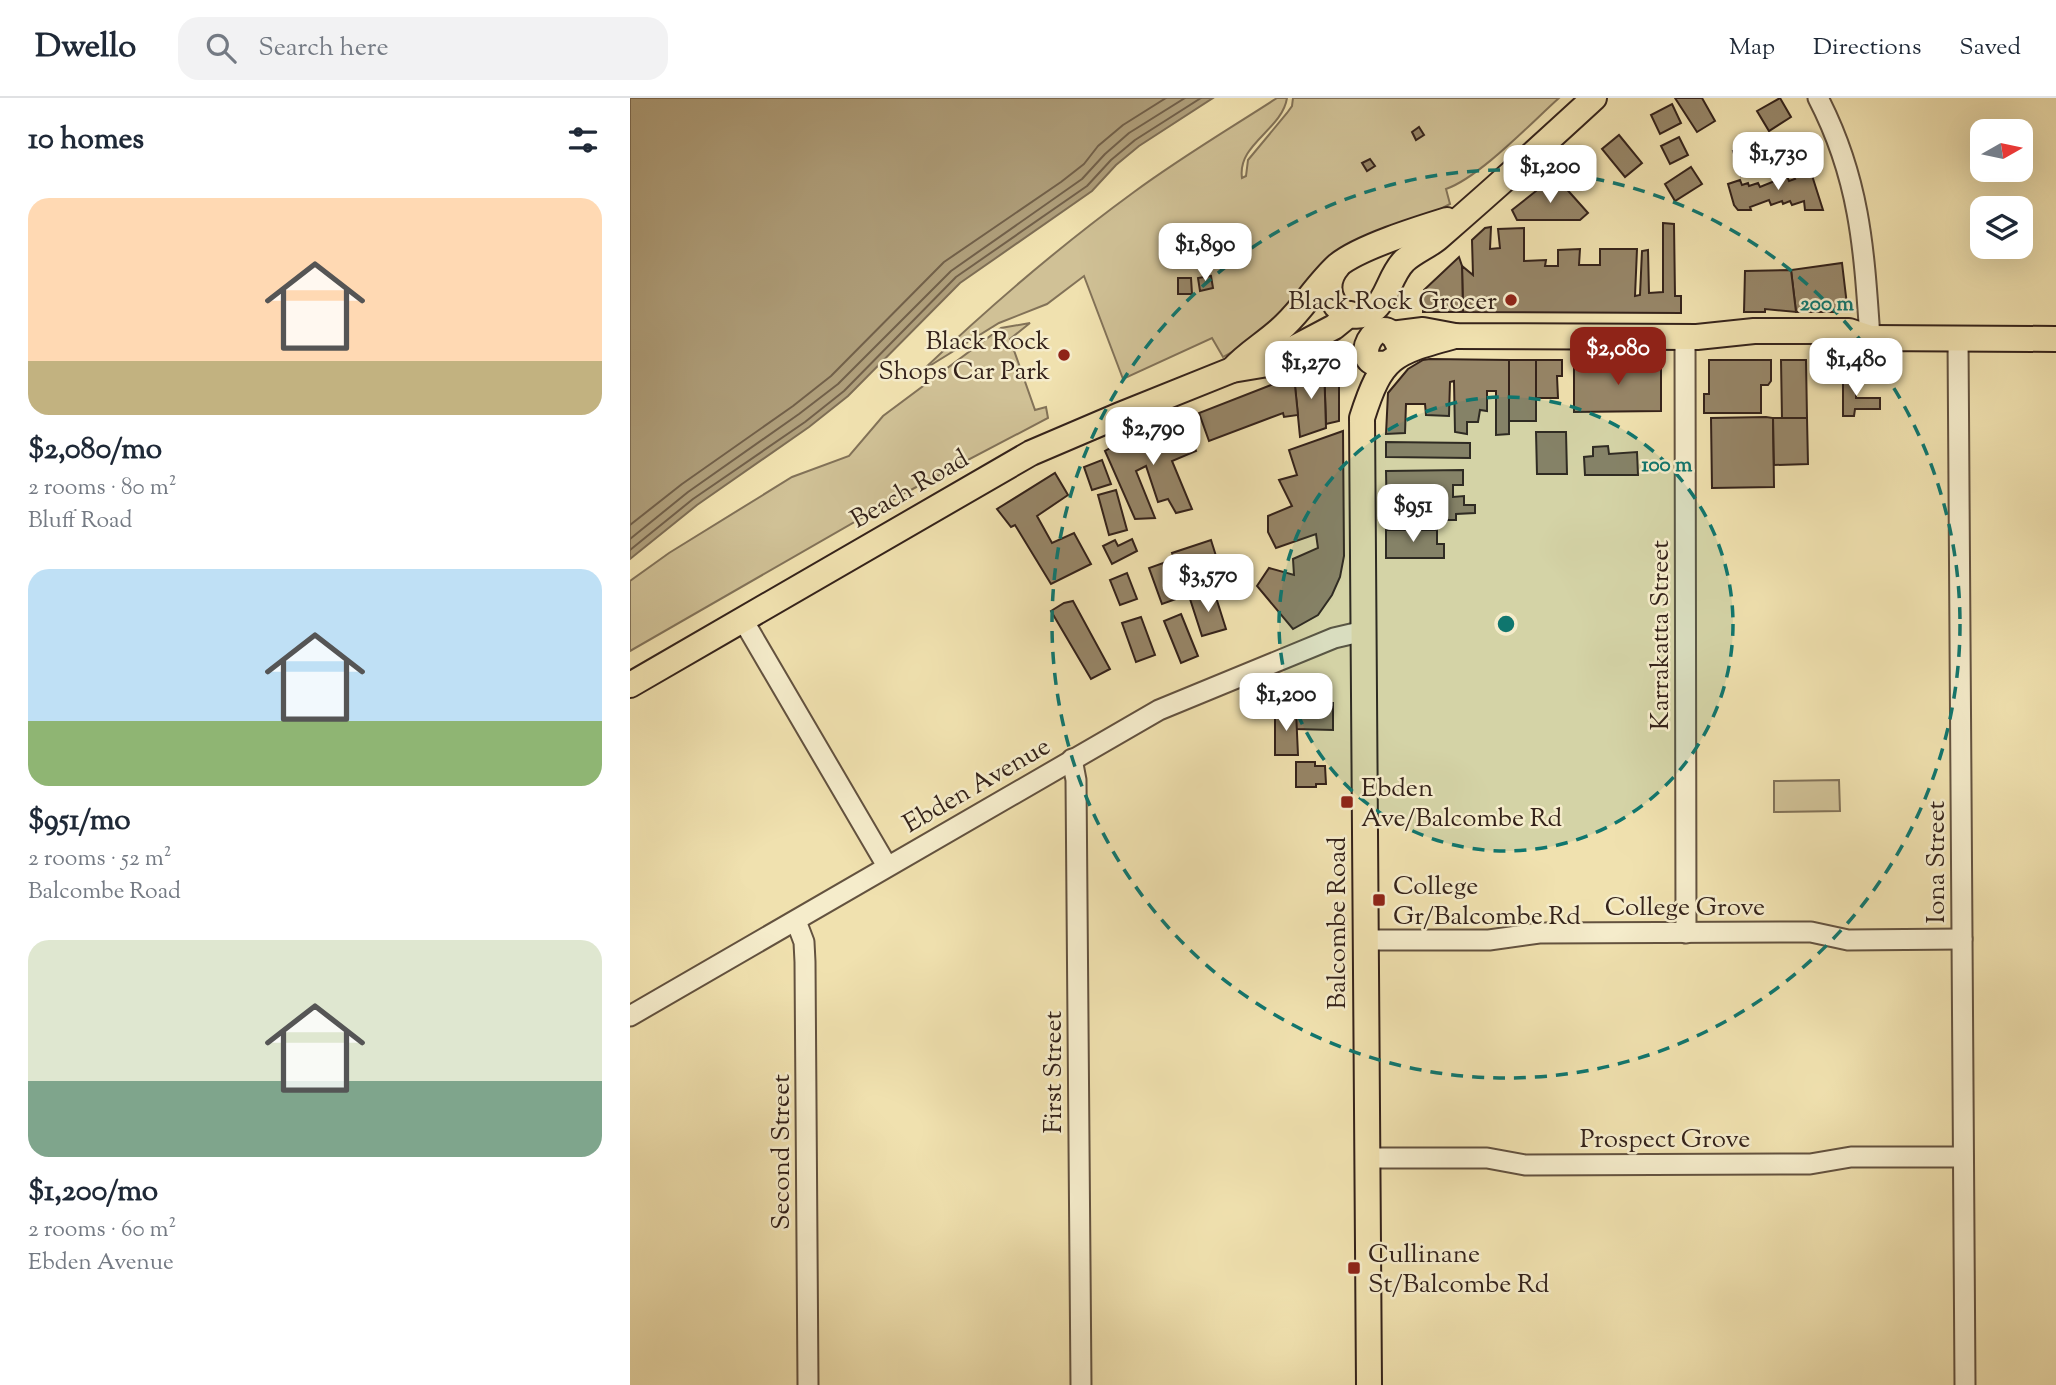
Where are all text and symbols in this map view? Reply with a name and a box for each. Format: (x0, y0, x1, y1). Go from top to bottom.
search box (178, 17, 668, 80)
text: Dwello (35, 24, 136, 72)
icon: search (202, 29, 240, 67)
text: Search here (258, 30, 389, 67)
text: Map (1729, 31, 1775, 65)
text: Directions (1813, 31, 1921, 65)
text: Saved (1959, 31, 2021, 65)
text: 10 homes (28, 119, 144, 162)
north arrow (1970, 119, 2034, 182)
map controls (1970, 119, 2033, 259)
icon: filters (564, 121, 602, 159)
pin: $1,730 (1721, 132, 1835, 192)
text: $1,730 (1749, 138, 1807, 171)
pin: $1,200 (1493, 146, 1607, 205)
text: $1,200 (1520, 151, 1580, 184)
button: layers (1970, 196, 2033, 259)
pin: $1,890 (1148, 223, 1262, 283)
text: $1,890 (1175, 229, 1235, 262)
icon: home (252, 243, 378, 369)
place label: Black Rock Grocer (1288, 284, 1497, 321)
text: 200 m (1800, 290, 1855, 320)
marker: Black Rock Grocer (1503, 292, 1519, 308)
place label: Black Rock Shops Car Park (878, 324, 1050, 391)
pin: $2,080 (1561, 328, 1675, 387)
text: $2,080 (1586, 333, 1650, 366)
pin: $1,480 (1799, 338, 1913, 398)
pin: $1,270 (1254, 342, 1368, 401)
text: $1,480 (1825, 344, 1887, 377)
marker: Black Rock Shops Car Park (1056, 347, 1072, 363)
text: $1,270 (1281, 347, 1341, 380)
pin: $2,790 (1096, 408, 1210, 467)
text: $2,790 (1121, 413, 1185, 446)
text: $2,080/mo (28, 429, 162, 472)
street label: Beach Road (844, 441, 976, 539)
text: 100 m (1642, 451, 1693, 481)
text: 2 rooms · 80 m² (28, 472, 176, 505)
pin: $951 (1372, 484, 1454, 544)
text: $951 (1393, 490, 1433, 523)
text: Bluff Road (28, 505, 132, 538)
street label: Karrakatta Street (1643, 540, 1680, 730)
pin: $3,570 (1151, 554, 1265, 614)
text: $3,570 (1179, 560, 1237, 593)
centre of rings (1494, 612, 1518, 636)
icon: home (252, 614, 378, 740)
pin: $1,200 (1229, 674, 1343, 733)
text: $1,200 (1256, 679, 1316, 712)
street label: Ebden Avenue (897, 729, 1058, 843)
place label: Ebden Ave/Balcombe Rd (1361, 771, 1563, 838)
marker: Ebden Ave/Balcombe Rd (1339, 794, 1355, 810)
text: $951/mo (28, 800, 131, 843)
street label: Iona Street (1919, 801, 1956, 923)
street label: Balcombe Road (1320, 836, 1357, 1009)
text: 2 rooms · 52 m² (28, 843, 171, 876)
place label: College Gr/Balcombe Rd (1393, 869, 1581, 936)
text: Balcombe Road (28, 876, 181, 909)
street label: College Grove (1605, 890, 1765, 927)
marker: College Gr/Balcombe Rd (1371, 892, 1387, 908)
icon: home (252, 985, 378, 1111)
street label: First Street (1036, 1011, 1073, 1133)
street label: Second Street (764, 1074, 801, 1230)
street label: Prospect Grove (1580, 1122, 1750, 1159)
text: $1,200/mo (28, 1171, 158, 1214)
text: 2 rooms · 60 m² (28, 1214, 176, 1247)
place label: Cullinane St/Balcombe Rd (1368, 1237, 1550, 1304)
text: Ebden Avenue (28, 1247, 174, 1280)
marker: Cullinane St/Balcombe Rd (1346, 1260, 1362, 1276)

